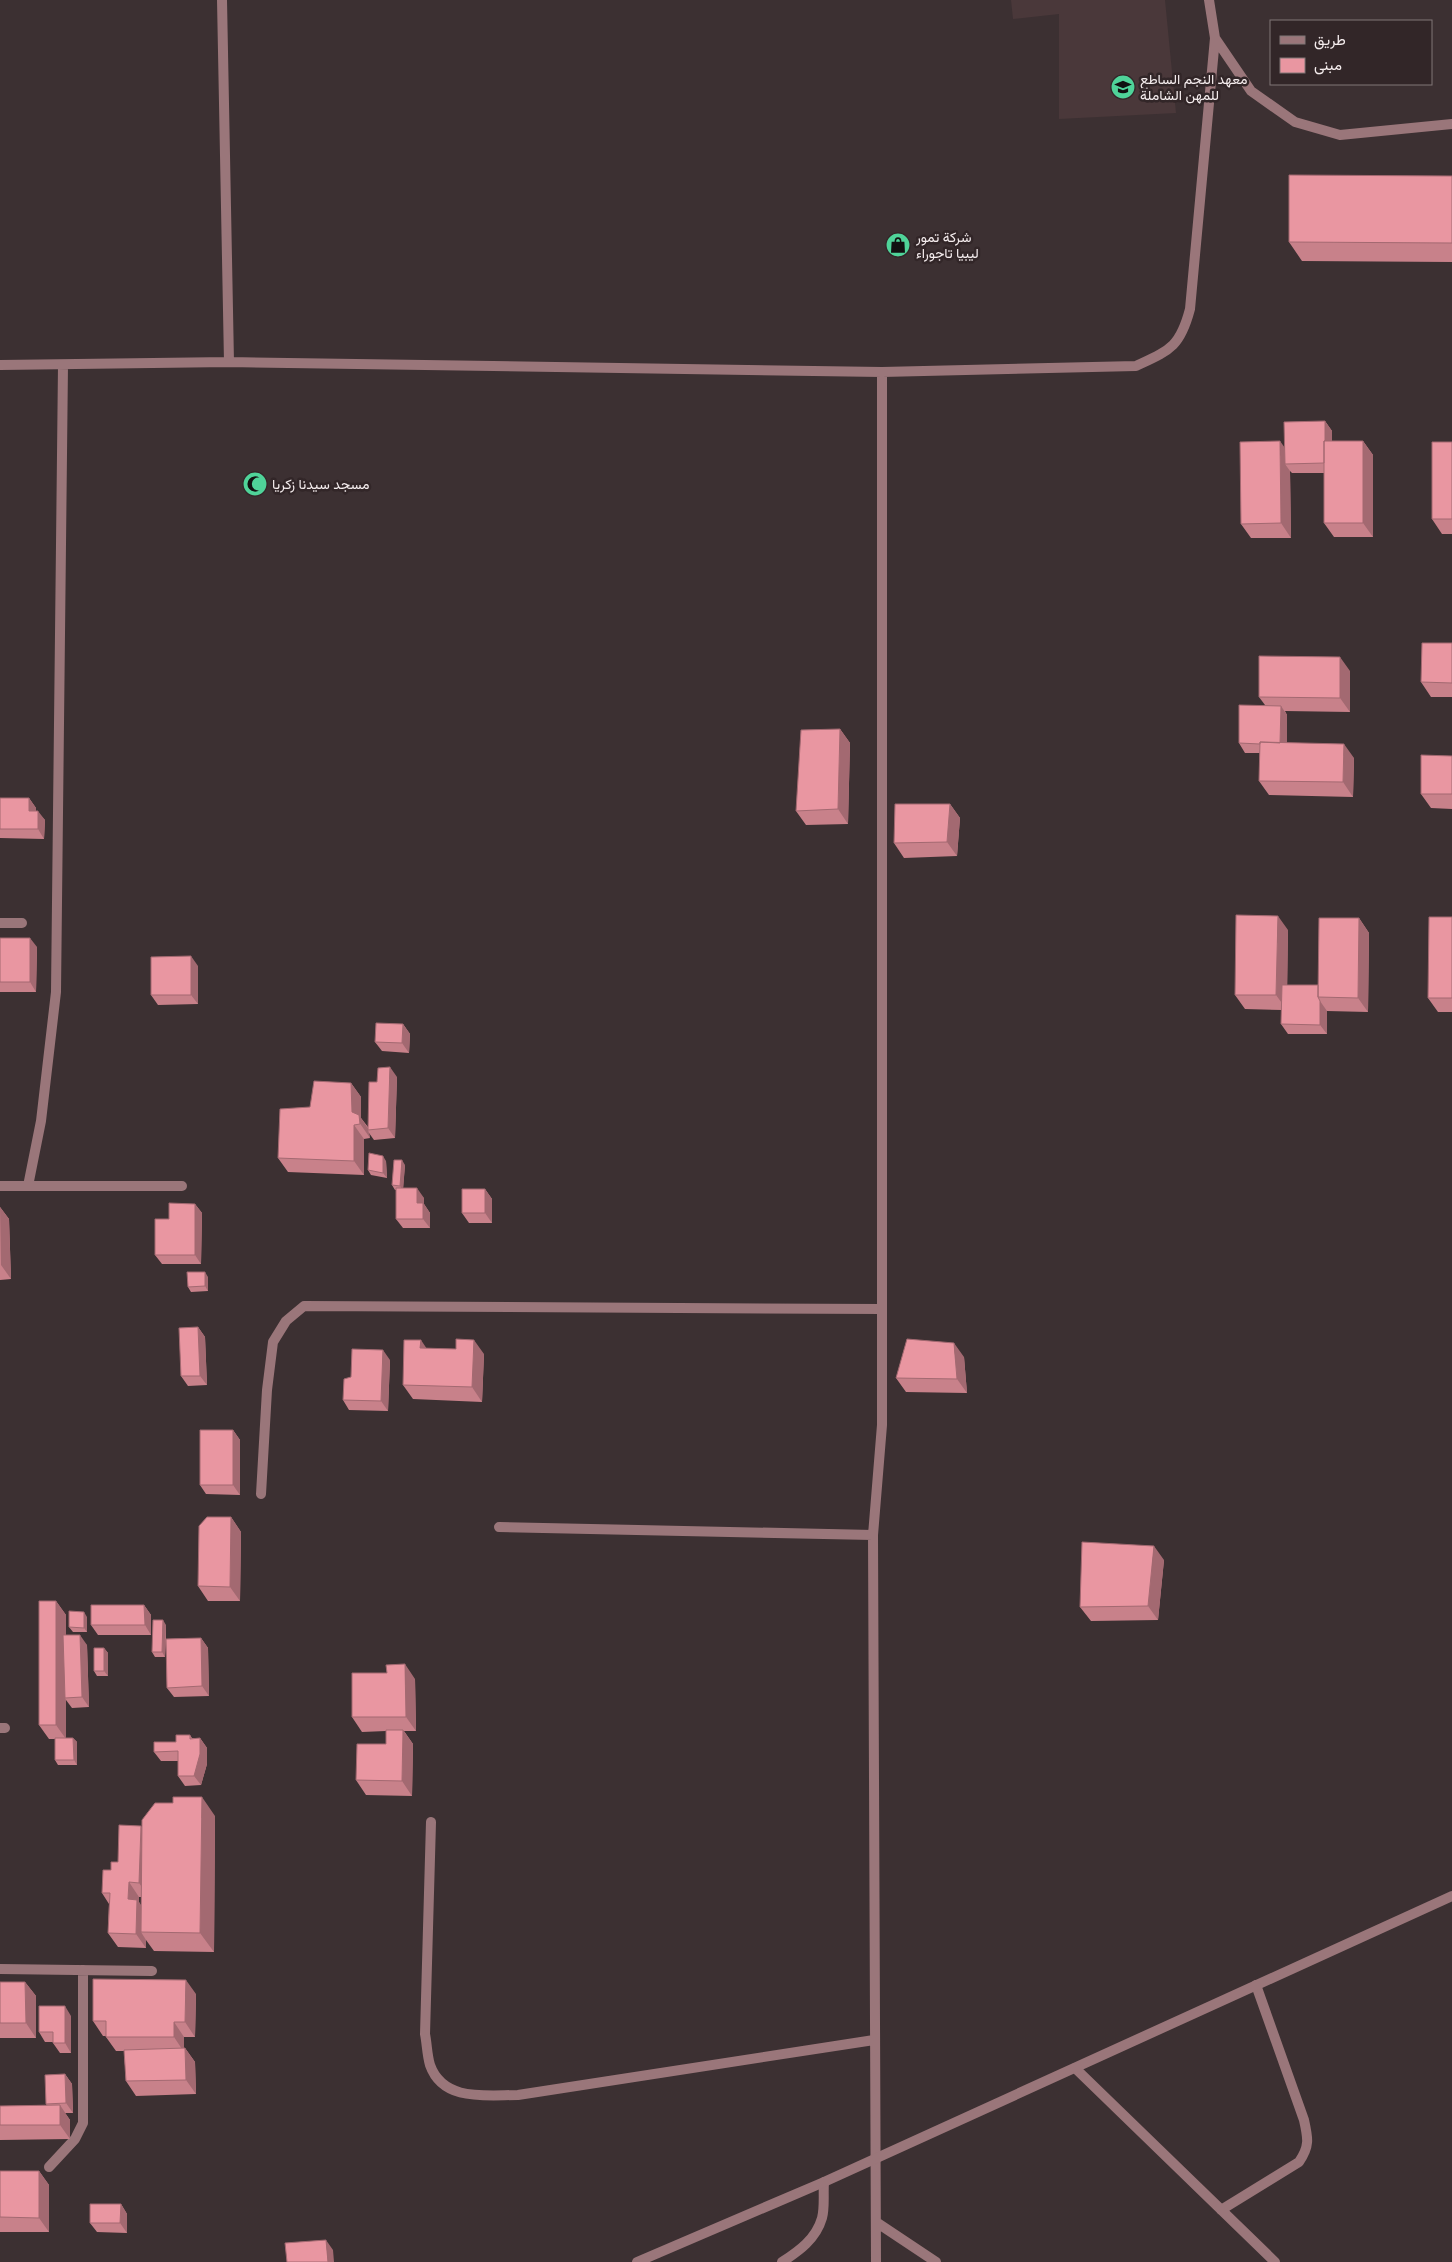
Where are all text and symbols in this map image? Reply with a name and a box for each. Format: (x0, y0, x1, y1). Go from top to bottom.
legend (1270, 20, 1432, 85)
text: طريق (1314, 31, 1346, 50)
text: مبنى (1314, 56, 1342, 75)
place label: معهد النجم الساطع للمهن الشاملة (1140, 71, 1248, 104)
school or university icon: معهد النجم الساطع للمهن الشاملة (1110, 74, 1136, 100)
place label: شركة تمور ليبيا تاجوراء (915, 229, 979, 262)
shop icon: شركة تمور ليبيا تاجوراء (885, 232, 911, 258)
mosque icon: مسجد سيدنا زكريا (242, 471, 268, 497)
place label: مسجد سيدنا زكريا (272, 476, 370, 493)

